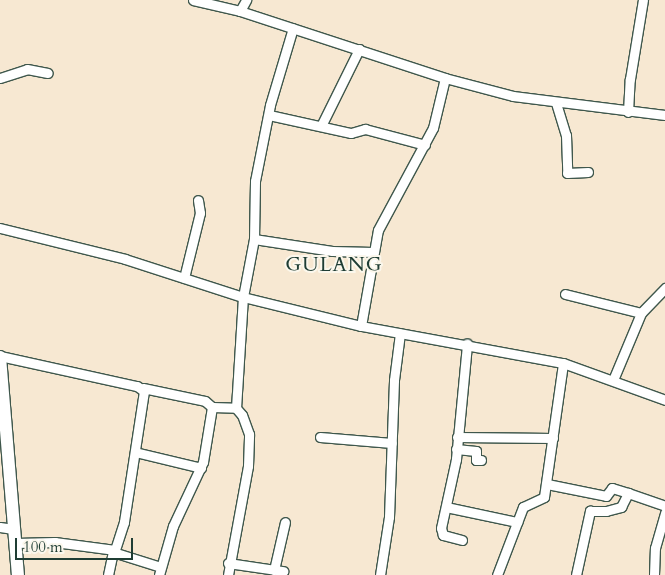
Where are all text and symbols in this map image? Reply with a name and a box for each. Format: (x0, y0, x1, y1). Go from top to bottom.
district label: GULANG (285, 252, 383, 276)
scale bar (18, 528, 135, 560)
text: 100 m (23, 537, 63, 557)

